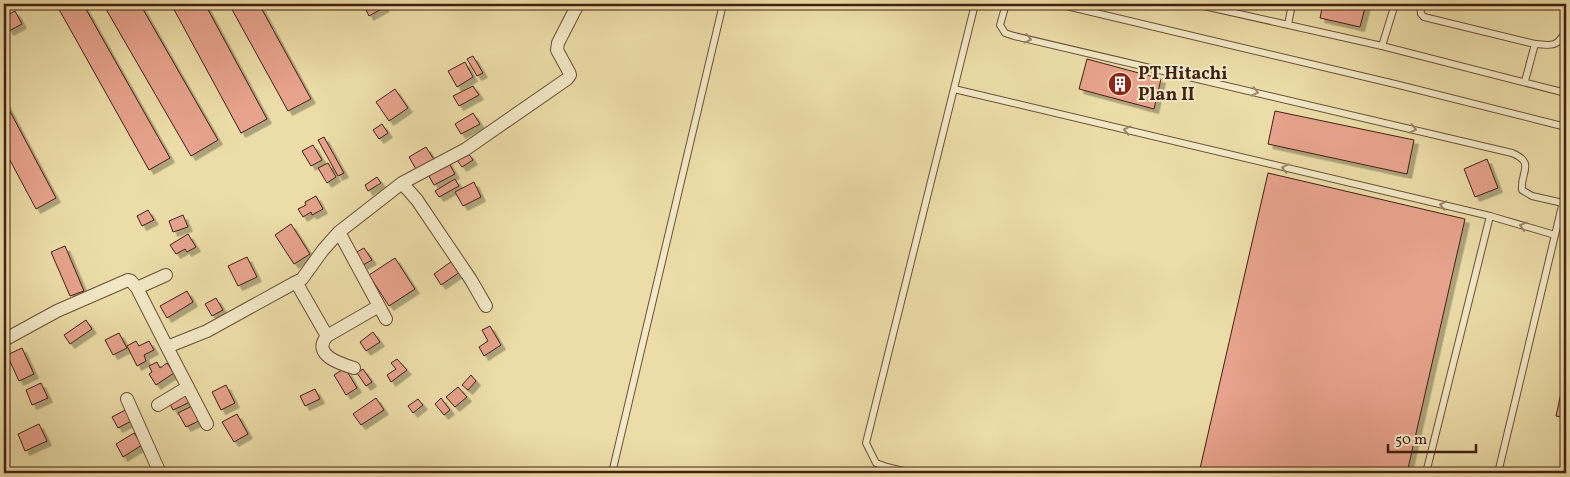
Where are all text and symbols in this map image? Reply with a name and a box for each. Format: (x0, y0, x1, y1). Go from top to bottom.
one-way arrow (1024, 33, 1033, 44)
place label: PT Hitachi Plan II (1138, 62, 1228, 108)
building icon: PT Hitachi Plan II (1107, 71, 1133, 97)
one-way arrow (1250, 86, 1259, 97)
one-way arrow (1408, 124, 1416, 134)
one-way arrow (1122, 125, 1131, 136)
one-way arrow (1280, 163, 1289, 174)
one-way arrow (1438, 200, 1447, 211)
one-way arrow (1519, 221, 1527, 231)
scale bar (1388, 422, 1475, 454)
text: 50 m (1395, 430, 1427, 451)

